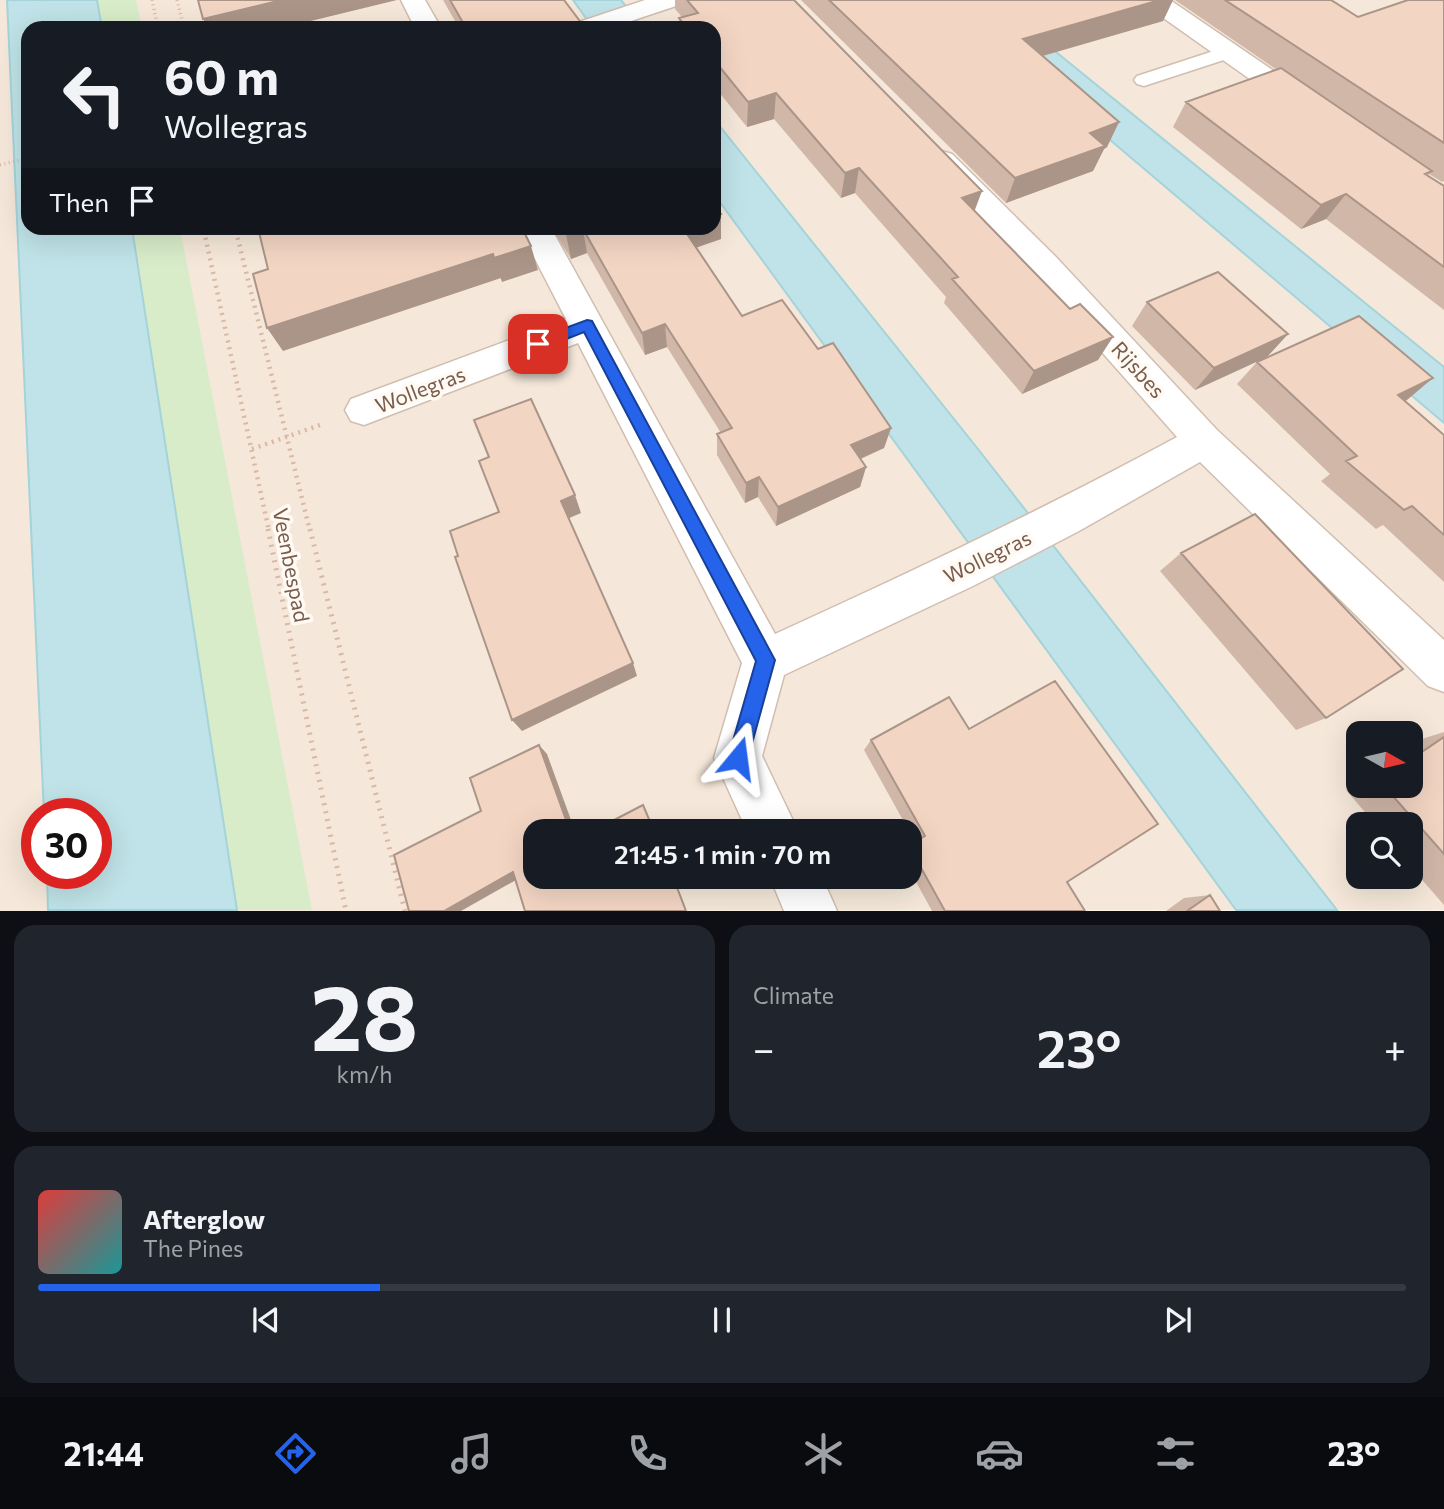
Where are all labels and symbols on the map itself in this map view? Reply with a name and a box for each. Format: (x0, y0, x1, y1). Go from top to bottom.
pin (508, 314, 568, 374)
street label: Rijsbes (1107, 336, 1171, 402)
street label: Wollegras (371, 360, 469, 418)
street label: Veenbespad (269, 506, 315, 624)
street label: Wollegras (939, 524, 1035, 588)
position arrow (701, 721, 775, 795)
north arrow (1346, 721, 1423, 798)
speed limit sign: 30 (21, 798, 112, 889)

